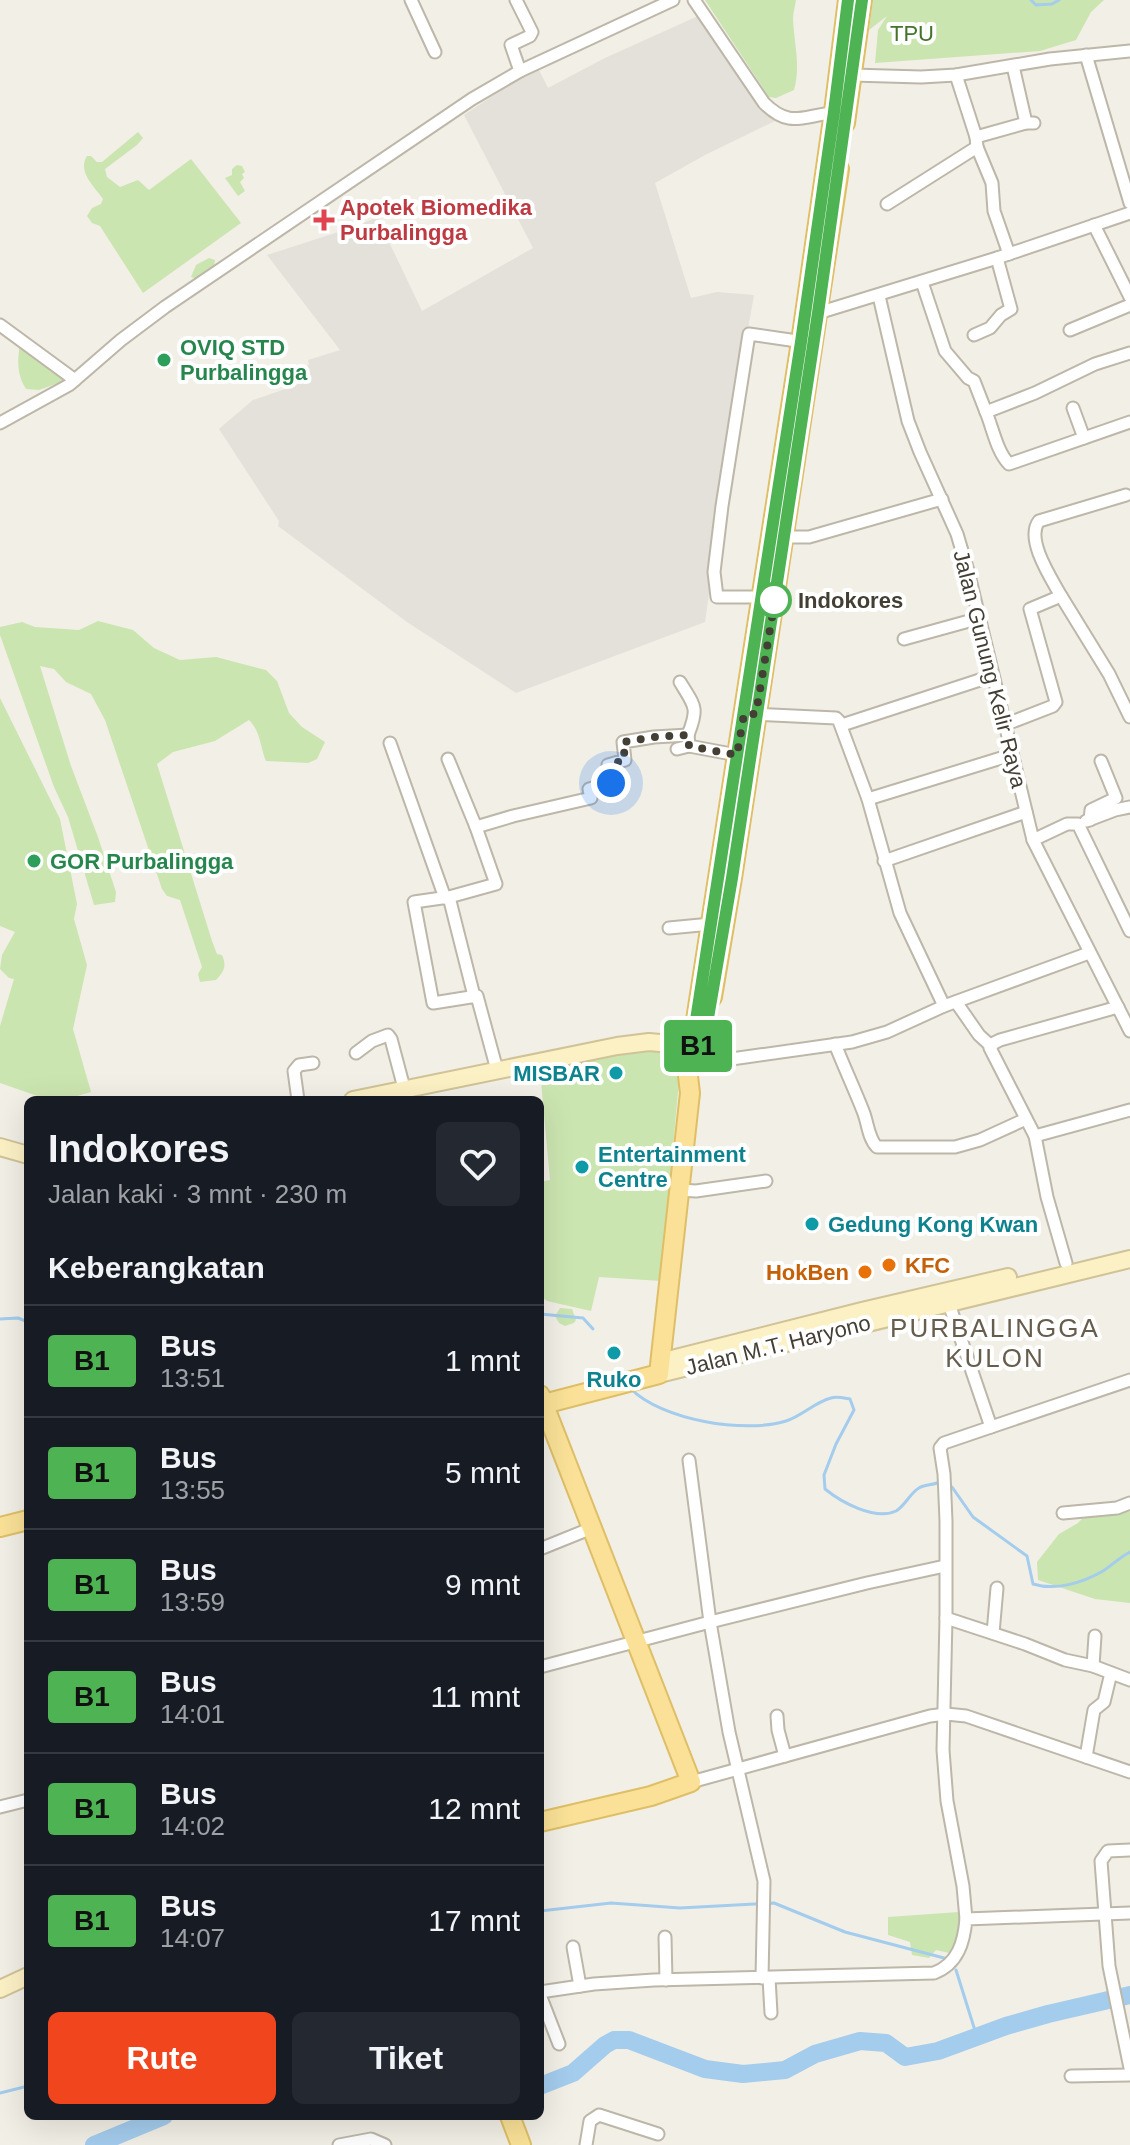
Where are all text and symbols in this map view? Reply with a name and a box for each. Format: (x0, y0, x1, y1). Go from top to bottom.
park label: TPU (890, 21, 934, 46)
place label: Apotek Biomedika Purbalingga (340, 195, 533, 245)
marker: Apotek Biomedika Purbalingga (315, 211, 333, 229)
place label: OVIQ STD Purbalingga (180, 335, 308, 385)
marker: OVIQ STD Purbalingga (155, 351, 173, 369)
street label: Jalan Gunung Kelir Raya (948, 547, 1032, 791)
marker: Indokores (757, 583, 791, 617)
place label: Indokores (798, 588, 903, 613)
your location (591, 763, 631, 803)
place label: GOR Purbalingga (50, 849, 234, 874)
marker: GOR Purbalingga (25, 852, 43, 870)
line badge: B1 (662, 1020, 734, 1072)
text: B1 (680, 1030, 716, 1061)
place label: MISBAR (513, 1061, 600, 1086)
marker: MISBAR (607, 1064, 625, 1082)
button: heart (436, 1122, 520, 1206)
text: Indokores (48, 1128, 230, 1170)
place label: Entertainment Centre (598, 1142, 747, 1192)
marker: Entertainment Centre (573, 1158, 591, 1176)
text: Jalan kaki · 3 mnt · 230 m (48, 1179, 347, 1209)
place label: Gedung Kong Kwan (828, 1212, 1038, 1237)
marker: Gedung Kong Kwan (803, 1215, 821, 1233)
text: Keberangkatan (48, 1251, 265, 1284)
place label: KFC (905, 1253, 950, 1278)
marker: KFC (880, 1256, 898, 1274)
place label: HokBen (766, 1260, 849, 1285)
marker: HokBen (856, 1263, 874, 1281)
street label: Jalan M.T. Haryono (683, 1310, 873, 1380)
district label: PURBALINGGA KULON (890, 1313, 1100, 1373)
text: Bus (160, 1329, 217, 1362)
text: 1 mnt (445, 1344, 520, 1377)
marker: Ruko (605, 1344, 623, 1362)
text: B1 (74, 1345, 110, 1376)
text: 13:51 (160, 1363, 225, 1393)
place label: Ruko (587, 1367, 642, 1392)
text: Bus (160, 1441, 217, 1474)
text: 5 mnt (445, 1456, 520, 1489)
text: B1 (74, 1457, 110, 1488)
text: 13:55 (160, 1475, 225, 1505)
text: Bus (160, 1553, 217, 1586)
text: 9 mnt (445, 1568, 520, 1601)
text: B1 (74, 1569, 110, 1600)
text: 13:59 (160, 1587, 225, 1617)
text: Bus (160, 1665, 217, 1698)
text: 11 mnt (431, 1680, 520, 1713)
text: B1 (74, 1681, 110, 1712)
text: 14:01 (160, 1699, 225, 1729)
text: Bus (160, 1777, 217, 1810)
text: 12 mnt (428, 1792, 520, 1825)
text: B1 (74, 1793, 110, 1824)
text: 14:02 (160, 1811, 225, 1841)
text: Bus (160, 1889, 217, 1922)
text: 17 mnt (428, 1904, 520, 1937)
text: B1 (74, 1905, 110, 1936)
text: 14:07 (160, 1923, 225, 1953)
button: Rute (48, 2012, 276, 2104)
button: Tiket (292, 2012, 520, 2104)

